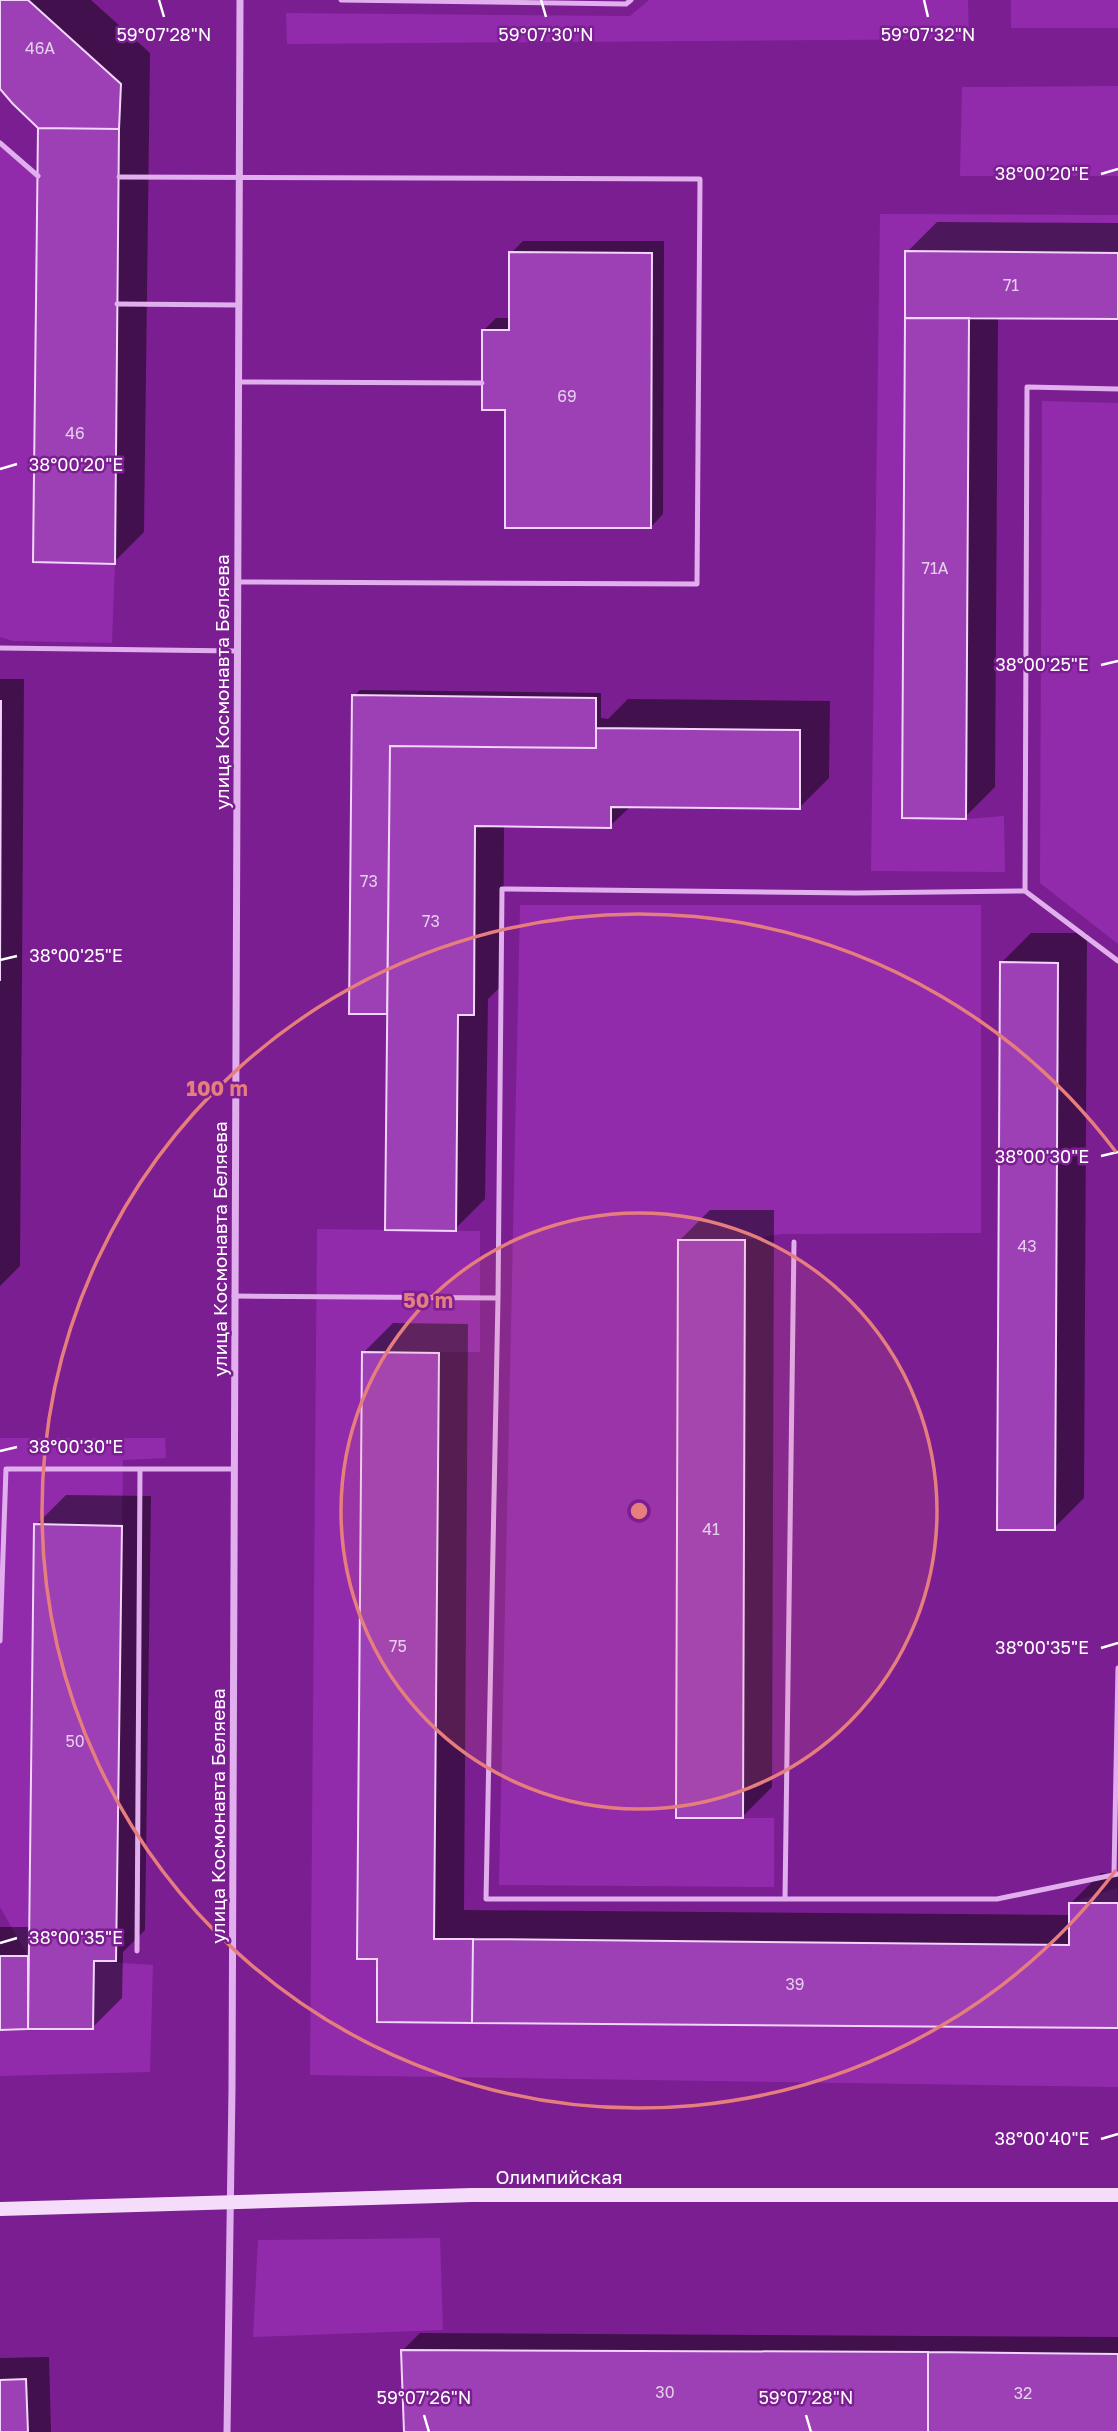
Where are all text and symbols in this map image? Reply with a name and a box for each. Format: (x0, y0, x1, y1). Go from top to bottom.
text: 59°07'28"N (116, 23, 212, 45)
text: 59°07'30"N (498, 23, 594, 45)
text: 59°07'32"N (881, 23, 975, 45)
house number: 46А (25, 38, 55, 58)
text: 38°00'20"E (995, 162, 1089, 184)
house number: 71 (1003, 275, 1019, 295)
house number: 69 (557, 386, 577, 406)
house number: 46 (65, 423, 85, 443)
text: 38°00'20"E (29, 453, 123, 475)
street label: улица Космонавта Беляева (210, 554, 233, 810)
house number: 71А (922, 558, 949, 578)
text: 38°00'25"E (995, 653, 1089, 675)
house number: 73 (360, 871, 378, 891)
house number: 73 (422, 911, 440, 931)
text: 38°00'25"E (29, 944, 123, 966)
text: 100 m (186, 1075, 248, 1101)
street label: улица Космонавта Беляева (208, 1121, 231, 1377)
text: 38°00'30"E (995, 1145, 1089, 1167)
house number: 43 (1017, 1236, 1037, 1256)
text: 50 m (403, 1287, 453, 1313)
text: 38°00'30"E (29, 1435, 123, 1457)
centre of rings (627, 1499, 651, 1523)
house number: 41 (702, 1519, 720, 1539)
house number: 75 (389, 1636, 407, 1656)
text: 38°00'35"E (995, 1636, 1089, 1658)
street label: улица Космонавта Беляева (206, 1688, 229, 1944)
house number: 50 (65, 1731, 85, 1751)
text: 38°00'35"E (29, 1926, 123, 1948)
house number: 39 (785, 1974, 805, 1994)
text: 38°00'40"E (995, 2127, 1089, 2149)
street label: Олимпийская (495, 2165, 623, 2188)
house number: 30 (655, 2382, 675, 2402)
house number: 32 (1014, 2383, 1032, 2403)
text: 59°07'26"N (376, 2386, 472, 2408)
text: 59°07'28"N (758, 2386, 854, 2408)

